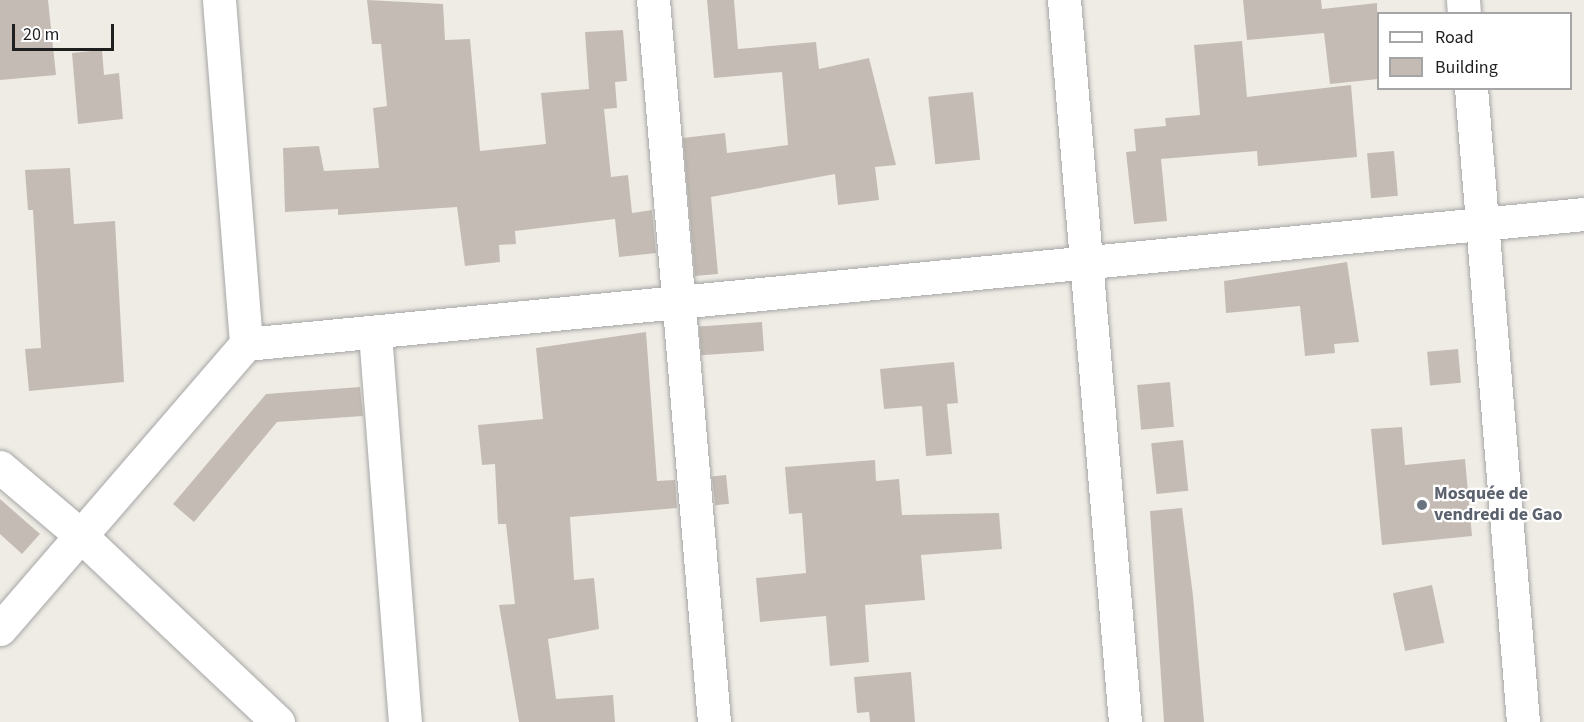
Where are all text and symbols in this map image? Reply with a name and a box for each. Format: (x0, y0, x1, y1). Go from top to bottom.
scale bar (15, 12, 117, 50)
legend (1377, 12, 1572, 90)
text: 20 m (23, 22, 59, 47)
text: Road (1435, 25, 1474, 50)
text: Building (1435, 55, 1498, 80)
place label: Mosquée de vendredi de Gao (1434, 484, 1563, 526)
marker: Mosquée de vendredi de Gao (1415, 498, 1429, 512)

